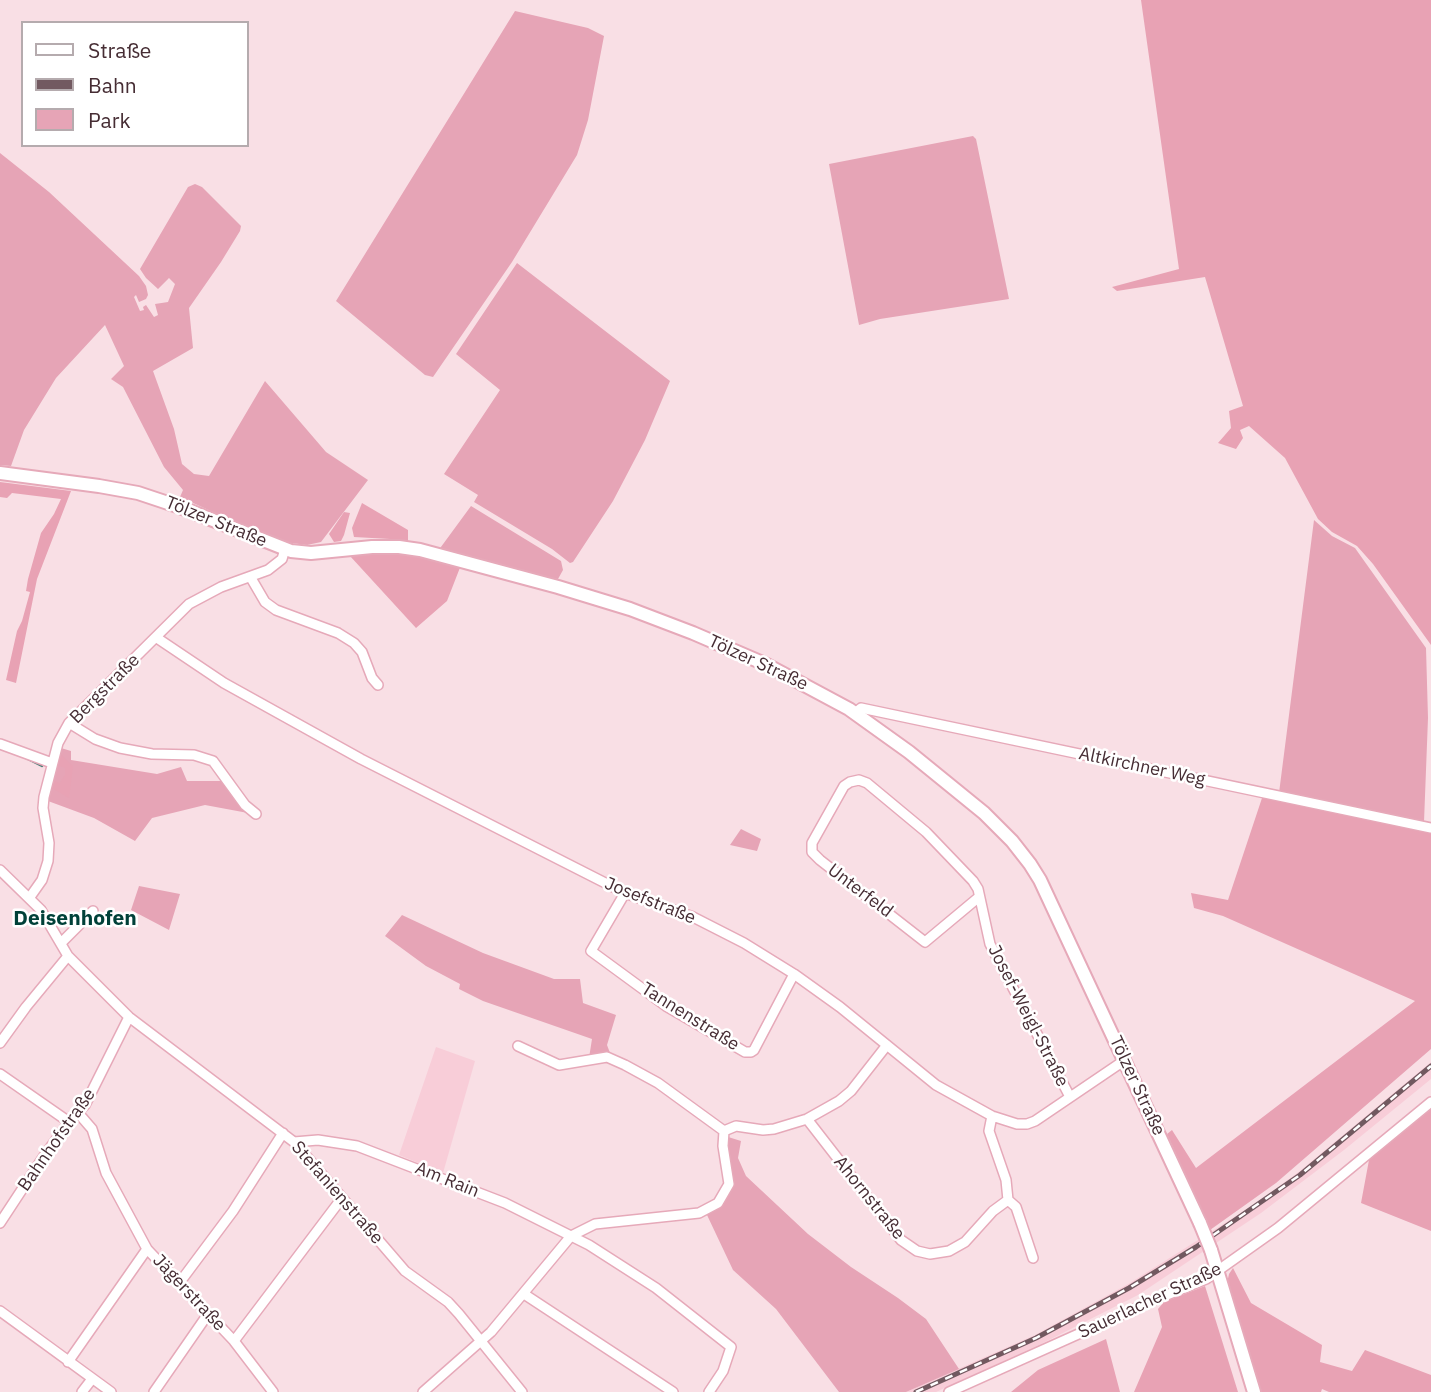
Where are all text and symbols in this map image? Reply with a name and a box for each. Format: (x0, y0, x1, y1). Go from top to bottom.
legend (21, 21, 248, 147)
text: Straße (88, 36, 151, 64)
text: Bahn (88, 71, 137, 99)
text: Park (88, 106, 131, 134)
street label: Tölzer Straße (162, 492, 270, 552)
street label: Tölzer Straße (705, 631, 811, 695)
street label: Bergstraße (66, 650, 144, 728)
street label: Altkirchner Weg (1077, 743, 1207, 791)
street label: Unterfeld (823, 859, 897, 923)
street label: Josefstraße (601, 873, 699, 929)
district label: Deisenhofen (13, 906, 137, 932)
street label: Josef-Weigl-Straße (983, 941, 1073, 1091)
street label: Tannenstraße (637, 978, 743, 1056)
street label: Tölzer Straße (1105, 1033, 1169, 1139)
street label: Bahnhofstraße (14, 1085, 100, 1195)
street label: Stefanienstraße (286, 1137, 388, 1249)
street label: Ahornstraße (829, 1152, 909, 1244)
street label: Am Rain (412, 1157, 482, 1203)
street label: Jägerstraße (148, 1250, 230, 1336)
street label: Sauerlacher Straße (1075, 1258, 1225, 1344)

